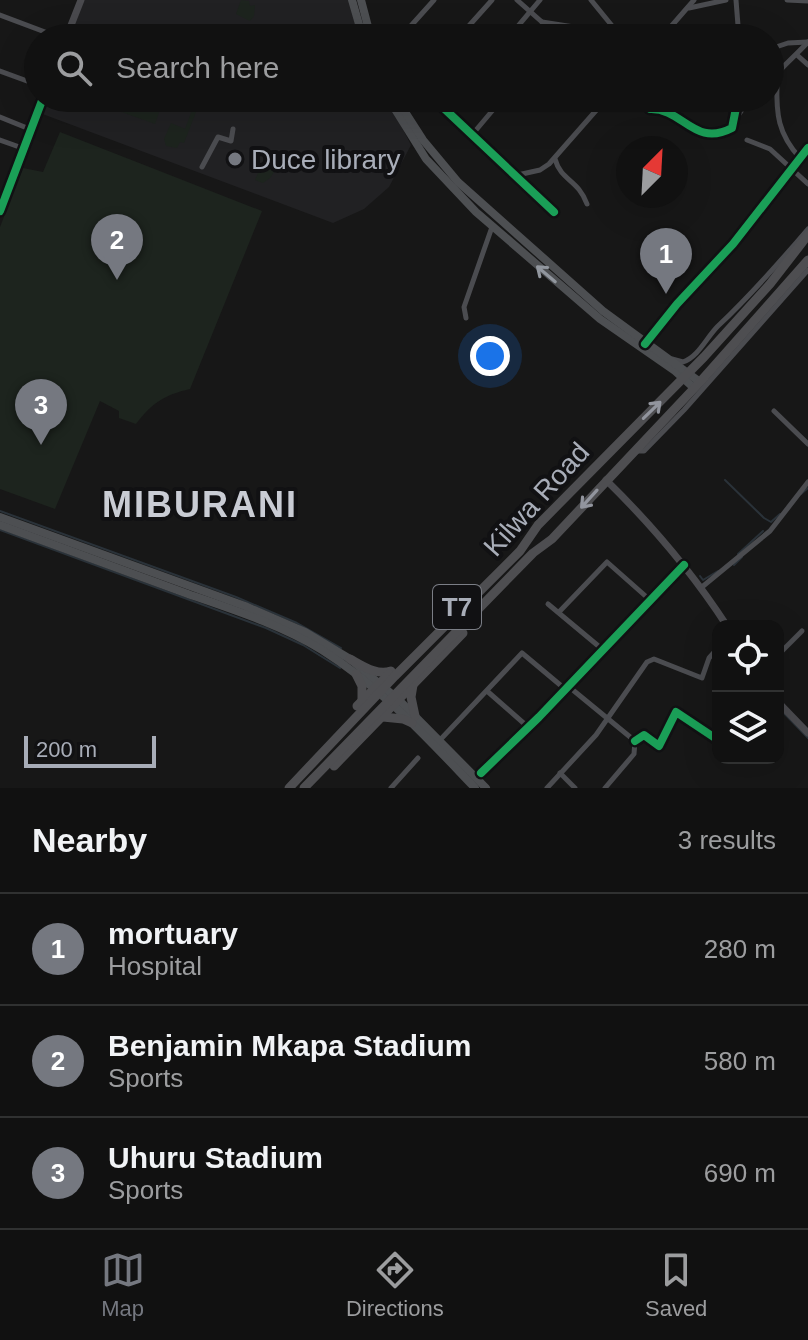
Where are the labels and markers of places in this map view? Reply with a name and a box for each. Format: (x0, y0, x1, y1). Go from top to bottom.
place label: Duce library (251, 144, 400, 175)
marker: Duce library (226, 150, 244, 168)
pin: 2 (91, 214, 143, 280)
pin: 1 (640, 228, 692, 294)
pin: 3 (15, 379, 67, 445)

